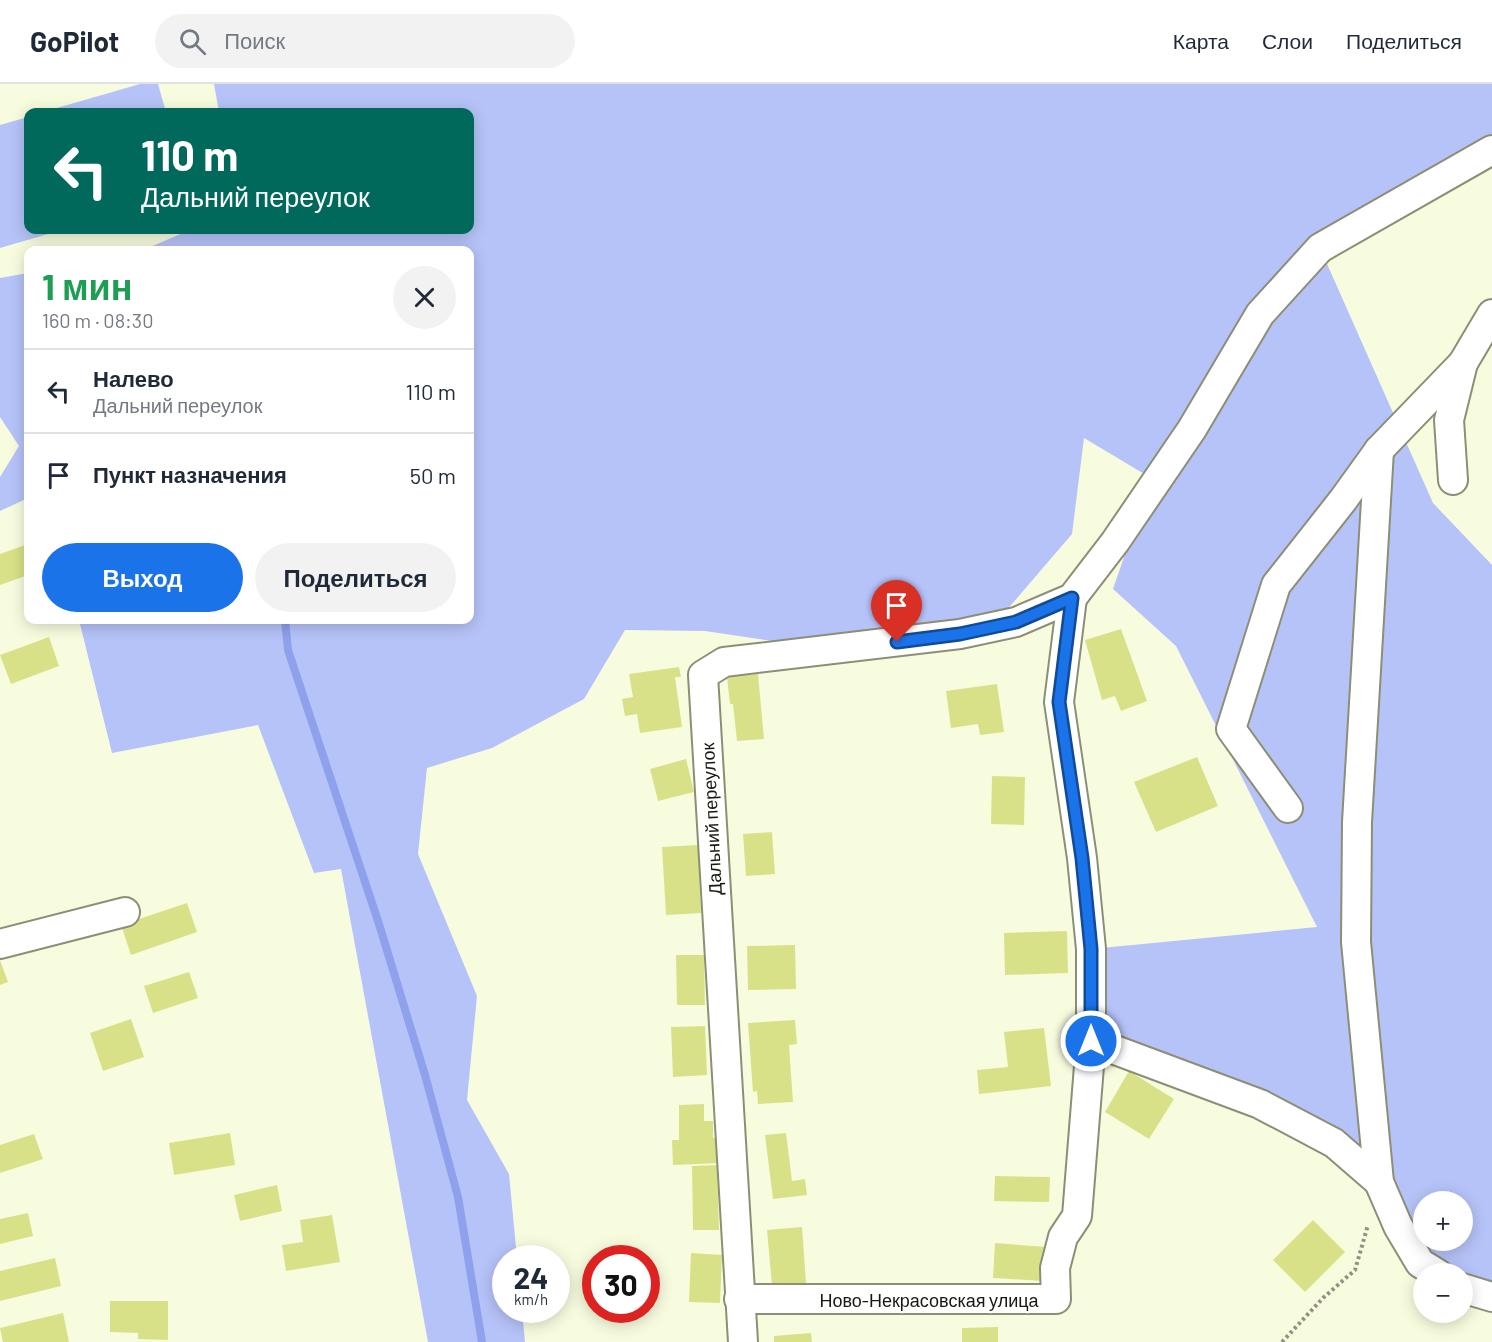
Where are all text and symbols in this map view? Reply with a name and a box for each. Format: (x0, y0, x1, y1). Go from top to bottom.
search box (155, 14, 575, 68)
text: GoPilot (30, 24, 119, 58)
icon: search (176, 25, 209, 58)
text: Поиск (224, 27, 285, 53)
text: Карта (1173, 28, 1229, 53)
text: Слои (1262, 28, 1313, 53)
text: Поделиться (1346, 28, 1462, 53)
text: 110 m (141, 129, 238, 179)
icon: left (42, 132, 120, 210)
text: Дальний переулок (141, 180, 370, 212)
text: 1 мин (42, 264, 132, 307)
button: close (393, 266, 456, 329)
text: 160 m · 08:30 (42, 308, 153, 332)
text: Налево (93, 365, 174, 391)
icon: left (42, 375, 75, 408)
text: 110 m (406, 378, 456, 404)
text: Дальний переулок (93, 393, 262, 417)
icon: arrive (42, 459, 75, 492)
text: Пункт назначения (93, 461, 287, 487)
text: 50 m (410, 462, 456, 488)
button: Выход (42, 543, 243, 612)
button: Поделиться (255, 543, 456, 612)
pin (871, 580, 922, 642)
icon: arrive (880, 589, 913, 622)
street label: Дальний переулок (696, 742, 726, 896)
position arrow (1059, 1009, 1123, 1073)
map controls (1413, 1191, 1473, 1323)
button: + (1413, 1191, 1473, 1251)
speed limit sign: 30 (582, 1245, 660, 1323)
text: 24 (514, 1259, 548, 1295)
button: − (1413, 1263, 1473, 1323)
street label: Ново-Некрасовская улица (819, 1289, 1040, 1311)
text: km/h (514, 1290, 548, 1308)

